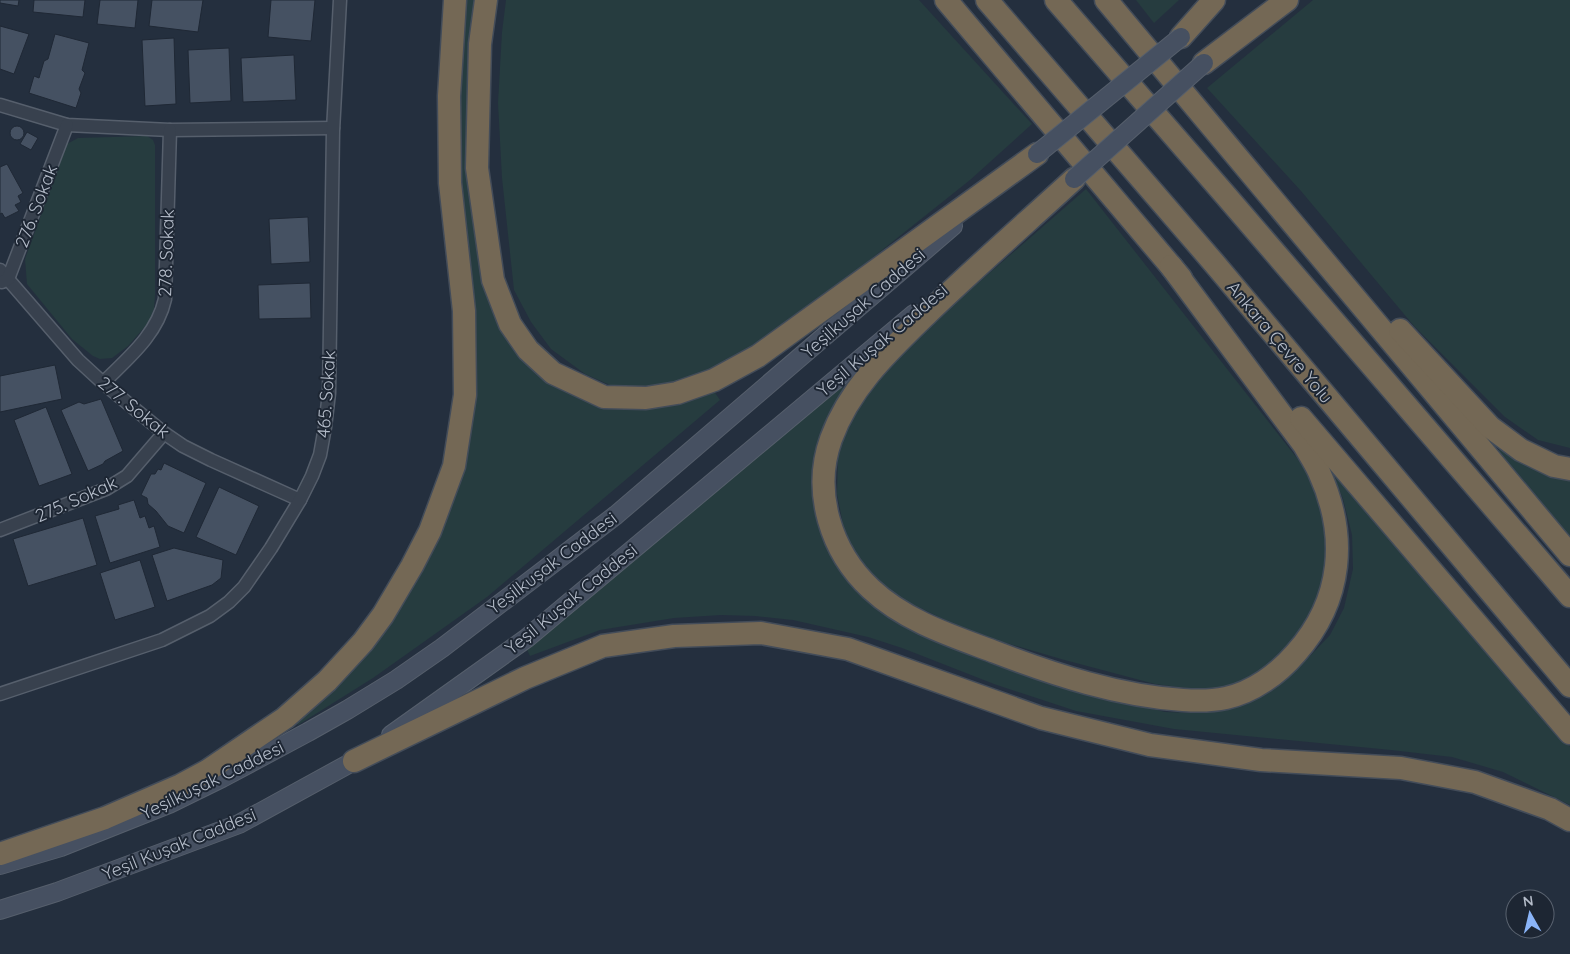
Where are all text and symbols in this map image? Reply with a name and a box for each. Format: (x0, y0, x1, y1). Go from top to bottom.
street label: 276. Sokak (10, 161, 62, 251)
street label: 278. Sokak (153, 209, 179, 297)
street label: Yeşilkuşak Caddesi (796, 243, 930, 363)
street label: Ankara Çevre Yolu (1222, 276, 1338, 408)
street label: Yeşil Kuşak Caddesi (812, 279, 952, 401)
street label: 465. Sokak (311, 349, 341, 439)
street label: 277. Sokak (93, 371, 175, 443)
street label: 275. Sokak (31, 471, 121, 527)
street label: Yeşilkuşak Caddesi (483, 507, 621, 619)
street label: Yeşil Kuşak Caddesi (500, 539, 642, 659)
street label: Yeşilkuşak Caddesi (137, 735, 287, 825)
street label: Yeşil Kuşak Caddesi (99, 803, 259, 885)
north arrow (1505, 889, 1555, 939)
text: N (1522, 891, 1535, 911)

